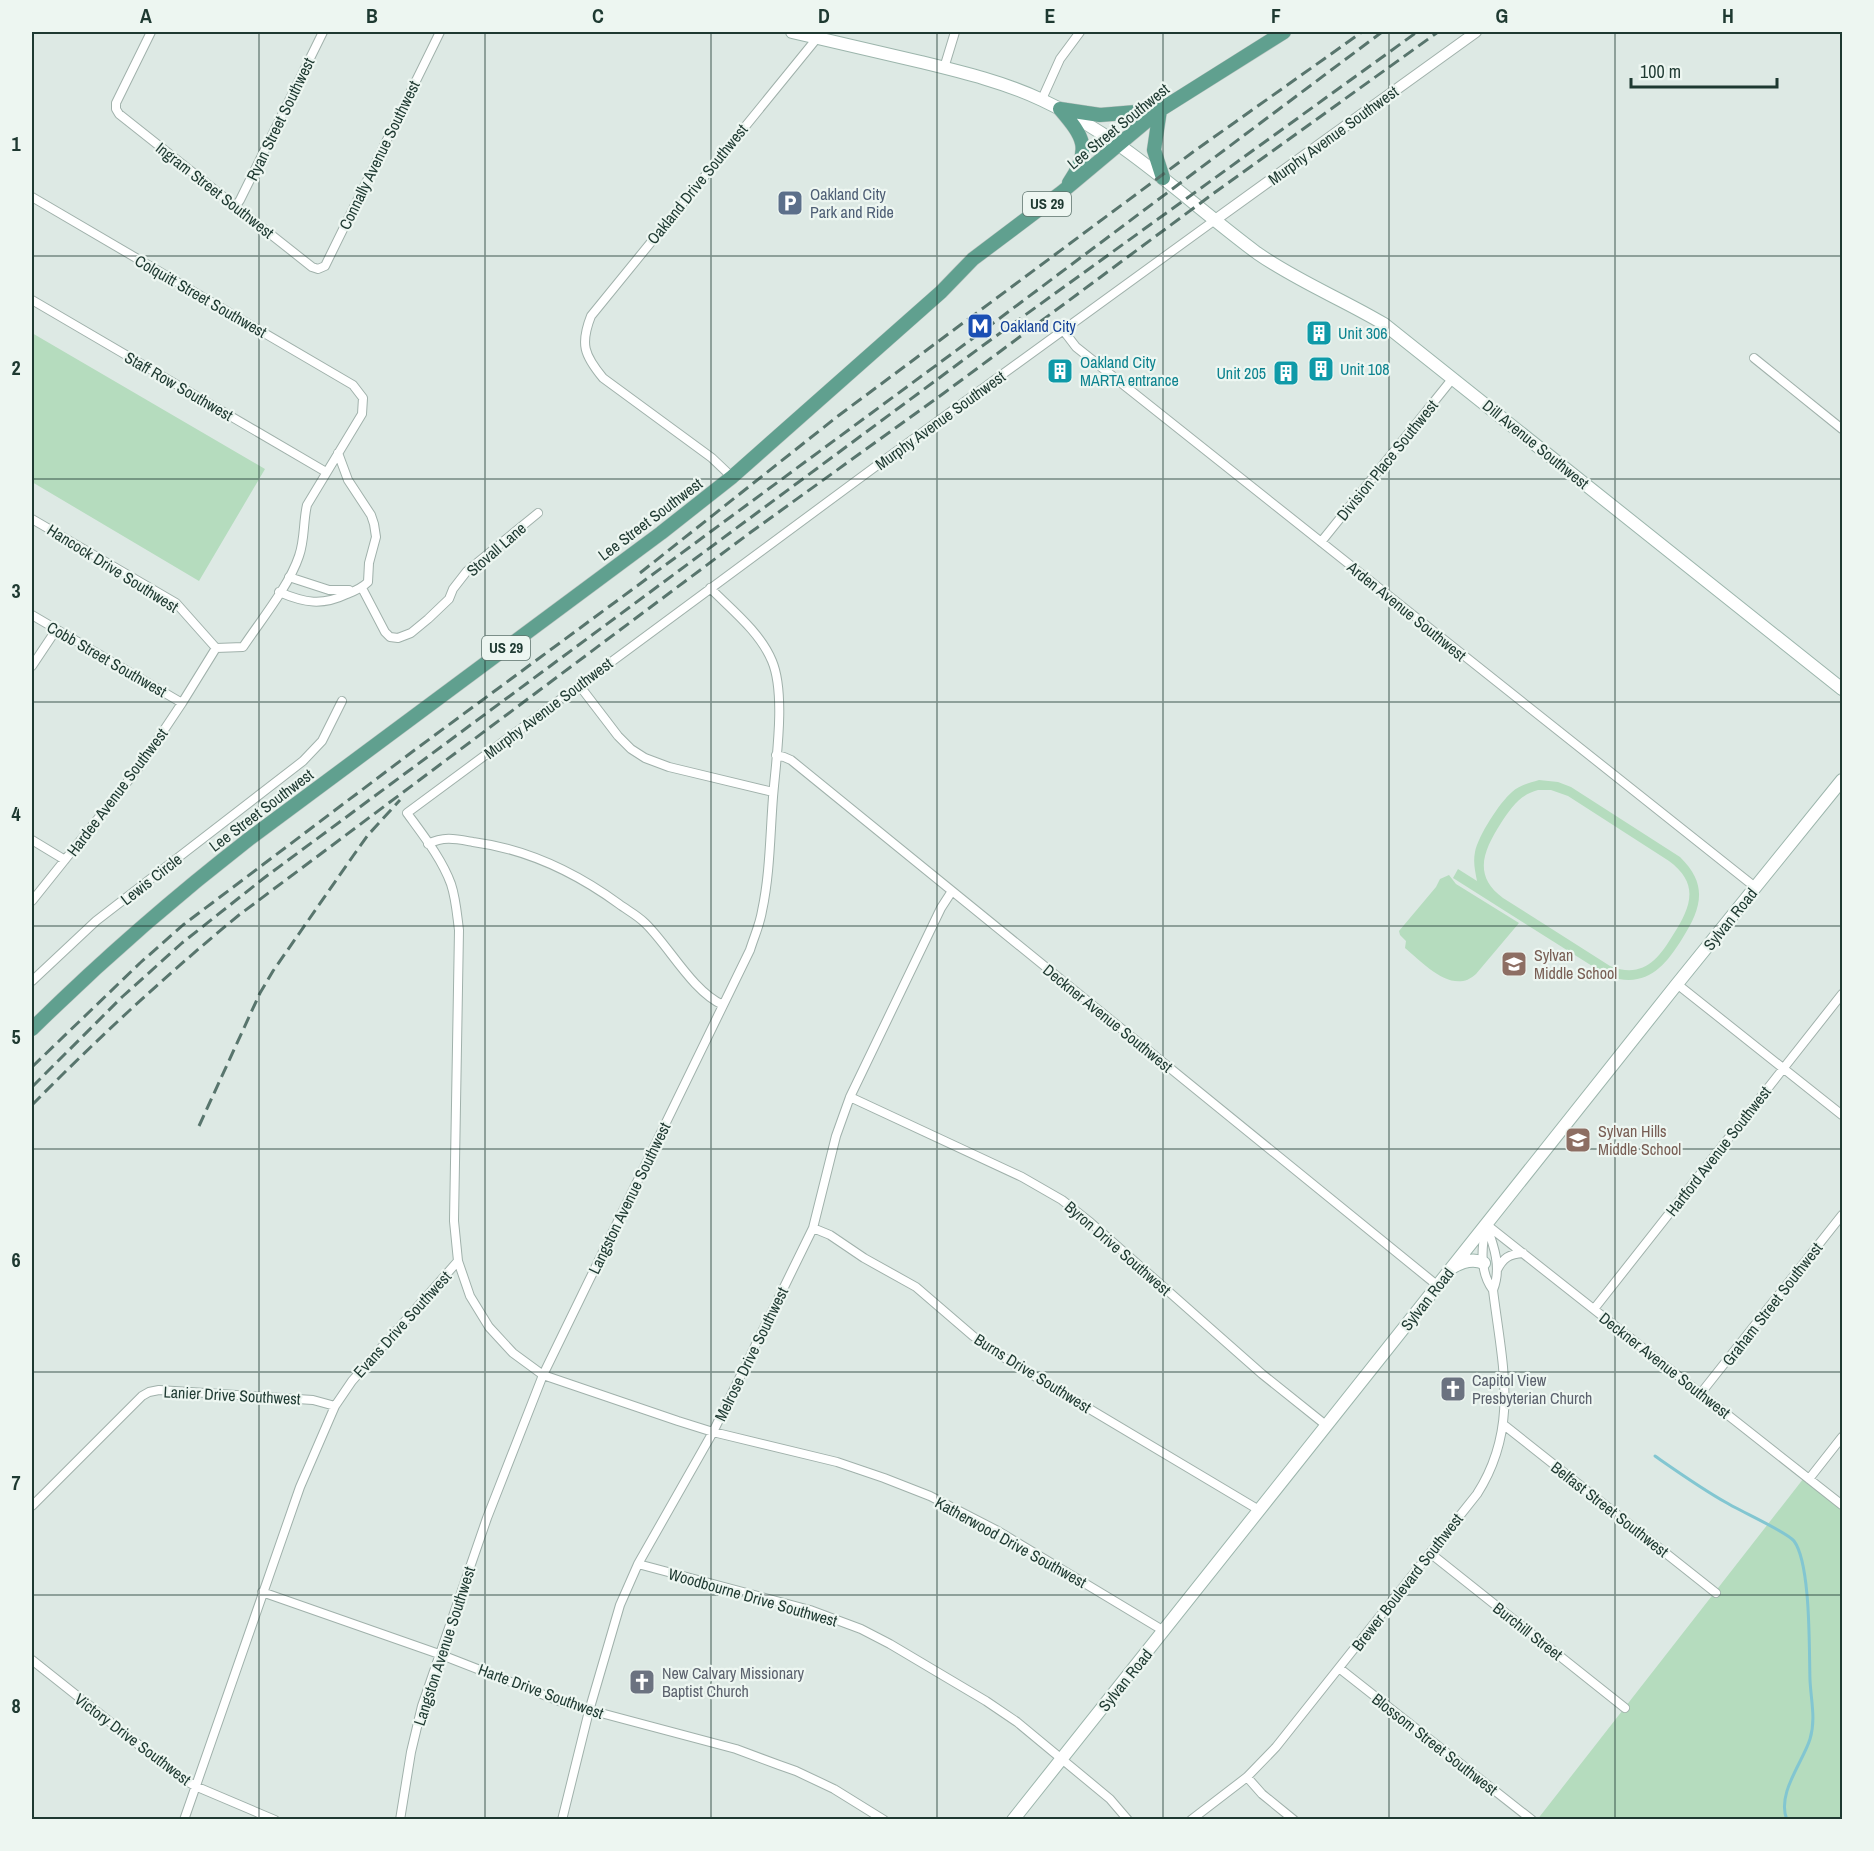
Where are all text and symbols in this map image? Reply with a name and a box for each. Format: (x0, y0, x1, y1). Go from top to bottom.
text: A (140, 2, 152, 29)
text: B (366, 2, 378, 29)
text: C (592, 2, 604, 29)
text: D (818, 2, 830, 29)
text: E (1045, 2, 1056, 29)
text: F (1271, 2, 1281, 29)
text: G (1496, 2, 1508, 29)
text: H (1722, 2, 1734, 29)
scale bar (1631, 51, 1776, 89)
street label: Ryan Street Southwest (241, 54, 319, 184)
text: 100 m (1640, 59, 1681, 84)
street label: Connally Avenue Southwest (333, 77, 425, 233)
street label: Lee Street Southwest (1062, 78, 1174, 174)
street label: Murphy Avenue Southwest (1263, 80, 1403, 190)
street label: Oakland Drive Southwest (642, 119, 753, 249)
text: 1 (11, 130, 21, 157)
street label: Ingram Street Southwest (151, 137, 279, 243)
place label: Oakland City Park and Ride (810, 183, 894, 223)
parking icon: Oakland City Park and Ride (775, 188, 805, 218)
road number: US 29 (1023, 192, 1071, 216)
street label: Colquitt Street Southwest (131, 249, 271, 343)
metro station icon: Oakland City (965, 311, 995, 341)
place label: Oakland City (1000, 315, 1076, 337)
building icon: Unit 306 (1304, 318, 1334, 348)
place label: Unit 306 (1338, 322, 1388, 344)
street label: Staff Row Southwest (121, 346, 237, 426)
place label: Oakland City MARTA entrance (1080, 351, 1179, 391)
text: 2 (11, 354, 21, 381)
building icon: Unit 108 (1306, 354, 1336, 384)
building icon: Oakland City MARTA entrance (1045, 356, 1075, 386)
building icon: Unit 205 (1271, 358, 1301, 388)
place label: Unit 108 (1340, 358, 1390, 380)
place label: Unit 205 (1216, 362, 1266, 384)
street label: Murphy Avenue Southwest (870, 365, 1010, 475)
street label: Dill Avenue Southwest (1478, 394, 1594, 494)
street label: Division Place Southwest (1331, 395, 1443, 525)
street label: Lee Street Southwest (593, 472, 707, 566)
street label: Stovall Lane (462, 517, 530, 581)
street label: Hancock Drive Southwest (43, 519, 183, 618)
street label: Arden Avenue Southwest (1342, 556, 1471, 666)
text: 3 (11, 577, 21, 604)
street label: Cobb Street Southwest (43, 616, 171, 702)
road number: US 29 (482, 636, 530, 660)
street label: Murphy Avenue Southwest (479, 652, 617, 764)
street label: Hardee Avenue Southwest (62, 723, 173, 861)
street label: Lee Street Southwest (204, 763, 318, 857)
text: 4 (11, 800, 21, 827)
street label: Lewis Circle (116, 848, 186, 910)
street label: Sylvan Road (1698, 883, 1762, 955)
place label: Sylvan Middle School (1534, 944, 1617, 984)
school or university icon: Sylvan Middle School (1499, 949, 1529, 979)
street label: Deckner Avenue Southwest (1039, 959, 1178, 1077)
text: 5 (11, 1023, 21, 1050)
street label: Hartford Avenue Southwest (1660, 1081, 1776, 1221)
street label: Langston Avenue Southwest (583, 1118, 675, 1277)
place label: Sylvan Hills Middle School (1598, 1120, 1681, 1160)
school or university icon: Sylvan Hills Middle School (1563, 1125, 1593, 1155)
street label: Byron Drive Southwest (1060, 1196, 1176, 1301)
street label: Graham Street Southwest (1717, 1237, 1827, 1370)
text: 6 (11, 1246, 21, 1273)
street label: Sylvan Road (1395, 1263, 1459, 1335)
street label: Evans Drive Southwest (348, 1266, 456, 1382)
street label: Melrose Drive Southwest (709, 1283, 793, 1425)
street label: Deckner Avenue Southwest (1595, 1307, 1735, 1423)
street label: Burns Drive Southwest (970, 1328, 1096, 1418)
place label: Capitol View Presbyterian Church (1472, 1369, 1592, 1409)
church icon: Capitol View Presbyterian Church (1438, 1374, 1468, 1404)
street label: Lanier Drive Southwest (163, 1380, 301, 1410)
street label: Belfast Street Southwest (1547, 1456, 1674, 1562)
text: 7 (11, 1469, 21, 1496)
street label: Katherwood Drive Southwest (931, 1491, 1091, 1593)
street label: Brewer Boulevard Southwest (1346, 1508, 1468, 1655)
street label: Woodbourne Drive Southwest (666, 1562, 840, 1632)
street label: Langston Avenue Southwest (408, 1563, 480, 1728)
street label: Burchill Street (1489, 1597, 1568, 1665)
street label: Sylvan Road (1093, 1644, 1157, 1716)
street label: Harte Drive Southwest (475, 1658, 607, 1724)
place label: New Calvary Missionary Baptist Church (662, 1662, 805, 1702)
church icon: New Calvary Missionary Baptist Church (627, 1667, 657, 1697)
street label: Victory Drive Southwest (70, 1688, 196, 1790)
street label: Blossom Street Southwest (1368, 1688, 1503, 1800)
text: 8 (11, 1692, 21, 1719)

